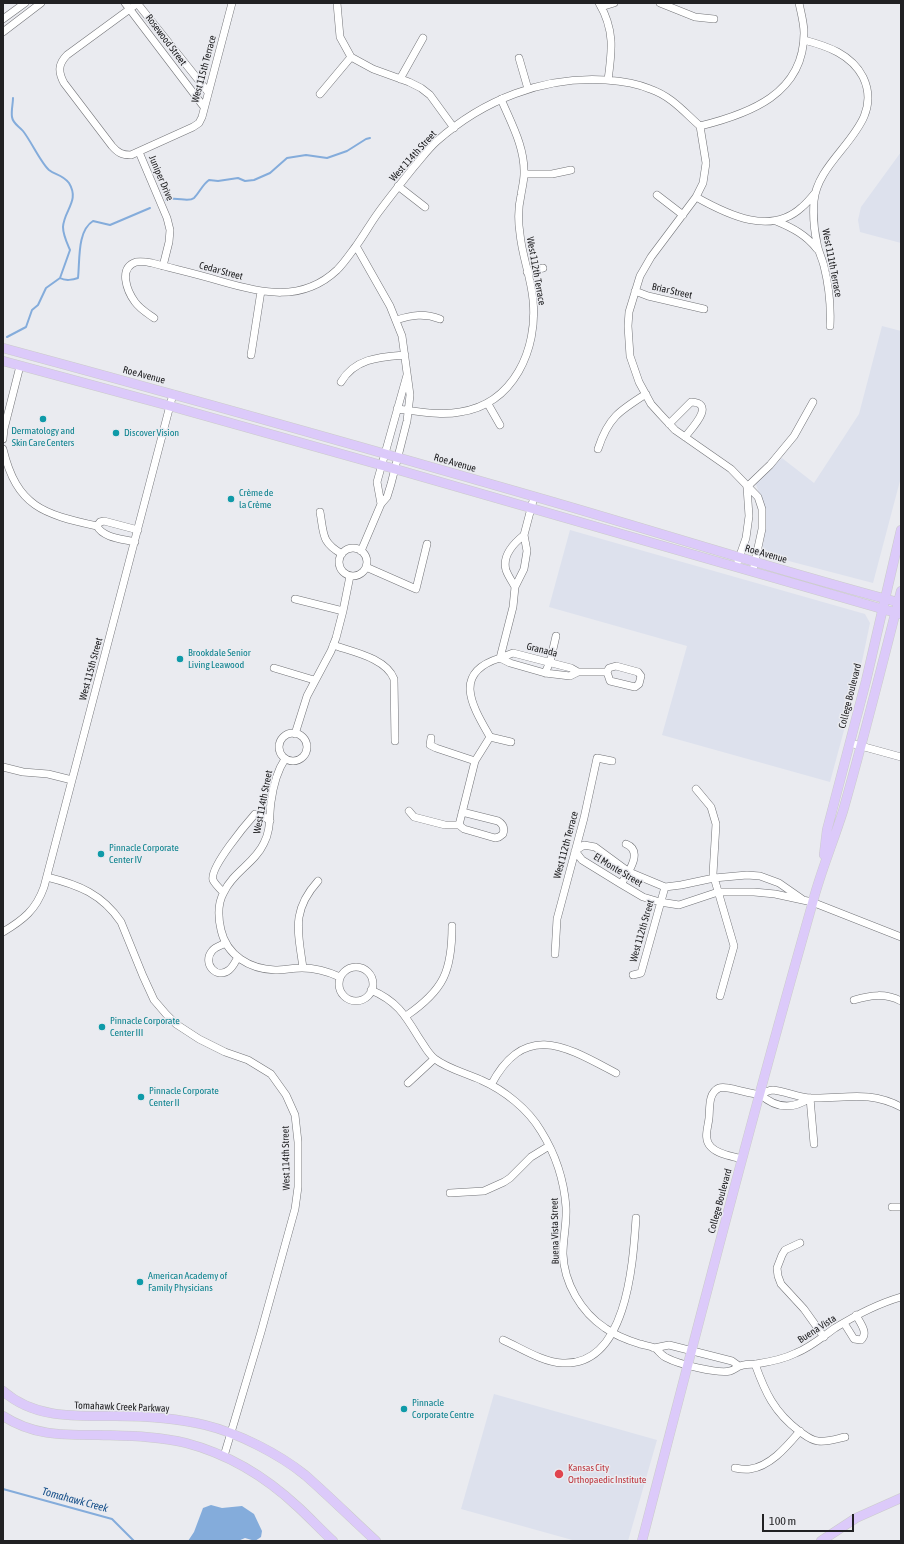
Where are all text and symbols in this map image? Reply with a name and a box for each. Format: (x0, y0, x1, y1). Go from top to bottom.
street label: Rosewood Street (143, 12, 189, 68)
street label: West 115th Terrace (189, 34, 219, 104)
street label: West 114th Street (387, 128, 439, 184)
street label: Juniper Drive (146, 153, 176, 203)
street label: West 111th Terrace (819, 228, 845, 298)
street label: West 112th Terrace (524, 236, 548, 306)
street label: Cedar Street (198, 259, 244, 283)
street label: Briar Street (651, 281, 693, 301)
street label: Roe Avenue (122, 364, 166, 386)
marker: Dermatology and Skin Care Centers (38, 414, 48, 424)
place label: Dermatology and Skin Care Centers (11, 425, 75, 448)
place label: Discover Vision (124, 427, 179, 439)
marker: Discover Vision (111, 428, 121, 438)
street label: Roe Avenue (433, 451, 477, 475)
place label: Crème de la Crème (239, 487, 273, 510)
marker: Crème de la Crème (226, 494, 236, 504)
street label: Roe Avenue (744, 542, 788, 566)
street label: West 115th Street (77, 636, 105, 702)
street label: Granada (525, 640, 559, 660)
place label: Brookdale Senior Living Leawood (188, 647, 251, 670)
marker: Brookdale Senior Living Leawood (175, 654, 185, 664)
street label: College Boulevard (836, 662, 864, 730)
street label: West 114th Street (251, 769, 275, 835)
street label: West 112th Terrace (551, 810, 581, 880)
place label: Pinnacle Corporate Center IV (109, 842, 179, 866)
marker: Pinnacle Corporate Center IV (96, 849, 106, 859)
street label: El Monte Street (591, 851, 645, 889)
street label: West 112th Street (627, 898, 657, 964)
place label: Pinnacle Corporate Center III (110, 1015, 180, 1038)
marker: Pinnacle Corporate Center III (97, 1022, 107, 1032)
place label: Pinnacle Corporate Center II (149, 1085, 219, 1108)
marker: Pinnacle Corporate Center II (136, 1092, 146, 1102)
street label: West 114th Street (279, 1126, 293, 1190)
street label: College Boulevard (706, 1167, 734, 1235)
street label: Buena Vista Street (548, 1198, 562, 1264)
place label: American Academy of Family Physicians (148, 1270, 227, 1294)
marker: American Academy of Family Physicians (135, 1277, 145, 1287)
street label: Buena Vista (796, 1312, 838, 1346)
place label: Pinnacle Corporate Centre (412, 1397, 474, 1420)
street label: Tomahawk Creek Parkway (74, 1399, 170, 1415)
marker: Pinnacle Corporate Centre (399, 1404, 409, 1414)
place label: Kansas City Orthopaedic Institute (568, 1462, 646, 1486)
marker: Kansas City Orthopaedic Institute (553, 1468, 565, 1480)
water label: Tomahawk Creek (40, 1485, 110, 1515)
scale bar (764, 1506, 856, 1532)
text: 100 m (769, 1514, 796, 1528)

